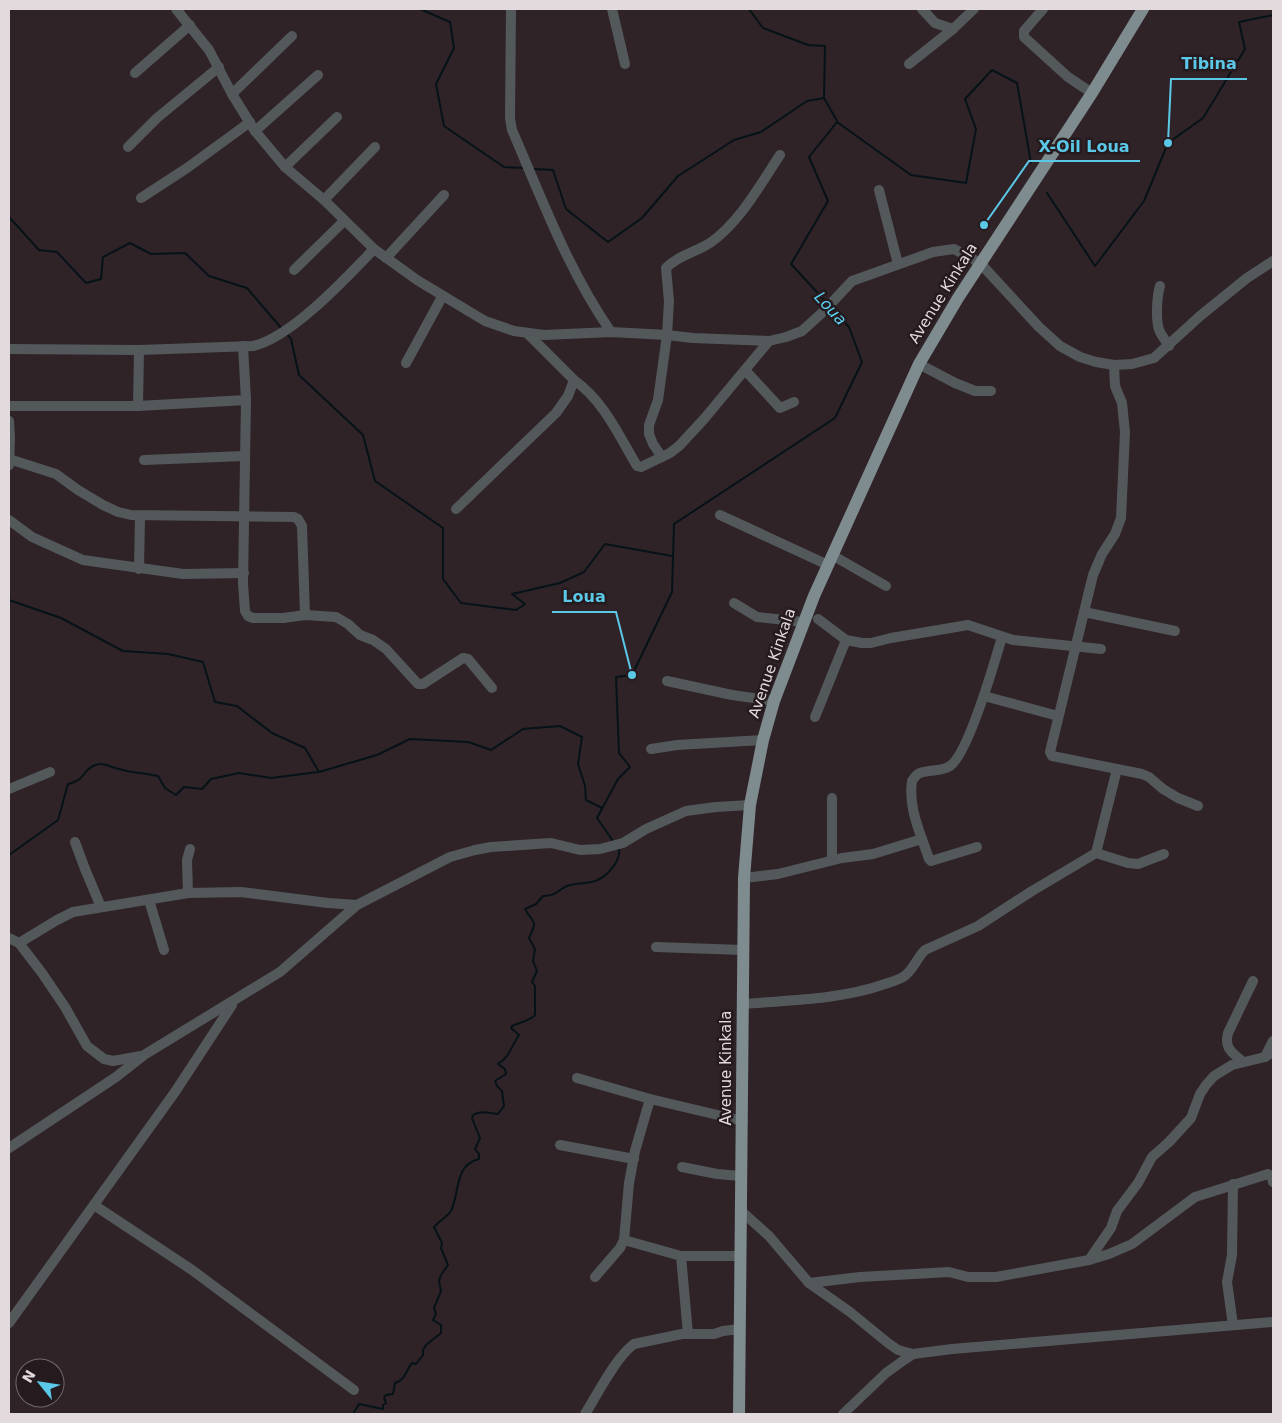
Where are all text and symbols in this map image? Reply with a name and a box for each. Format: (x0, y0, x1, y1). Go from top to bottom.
callout: Tibina (1171, 48, 1247, 79)
text: Tibina (1181, 54, 1237, 73)
callout: X-Oil Loua (1029, 130, 1140, 161)
text: X-Oil Loua (1038, 137, 1130, 156)
street label: Avenue Kinkala (905, 239, 981, 347)
water label: Loua (811, 288, 851, 329)
callout: Loua (552, 581, 616, 612)
text: Loua (562, 587, 606, 606)
street label: Avenue Kinkala (745, 606, 799, 720)
street label: Avenue Kinkala (717, 1011, 735, 1125)
north arrow (15, 1358, 65, 1408)
text: N (19, 1367, 39, 1386)

